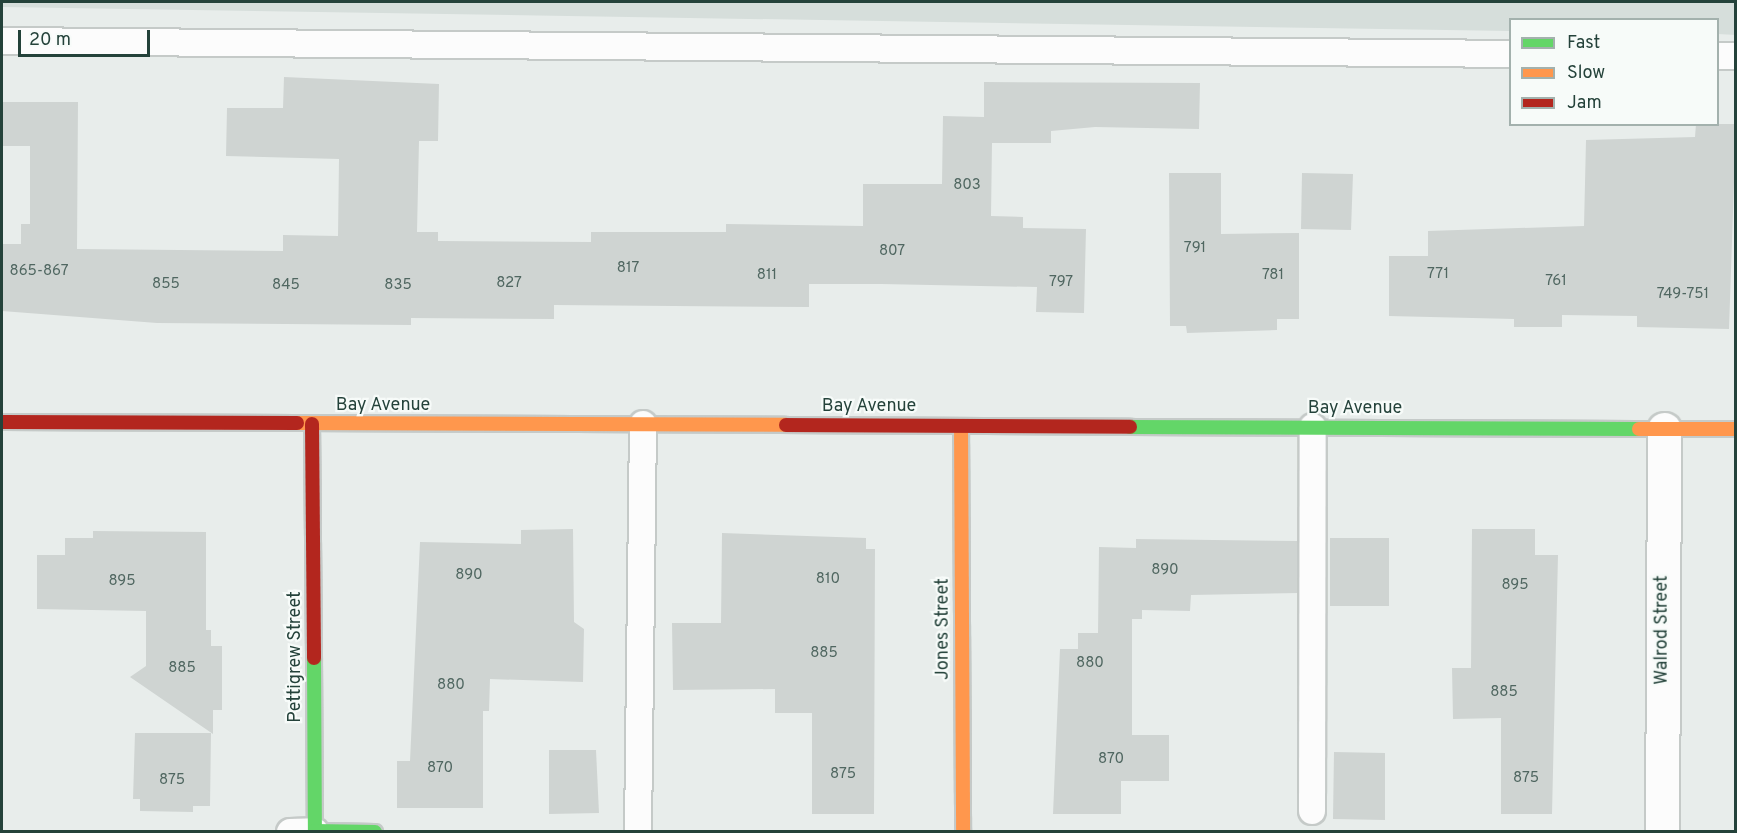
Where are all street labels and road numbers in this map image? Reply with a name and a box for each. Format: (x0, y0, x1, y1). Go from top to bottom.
street label: Bay Avenue (335, 395, 431, 417)
street label: Bay Avenue (821, 396, 917, 418)
street label: Bay Avenue (1307, 398, 1403, 420)
street label: Walrod Street (1652, 575, 1674, 685)
street label: Jones Street (933, 578, 955, 680)
street label: Pettigrew Street (285, 591, 307, 723)

